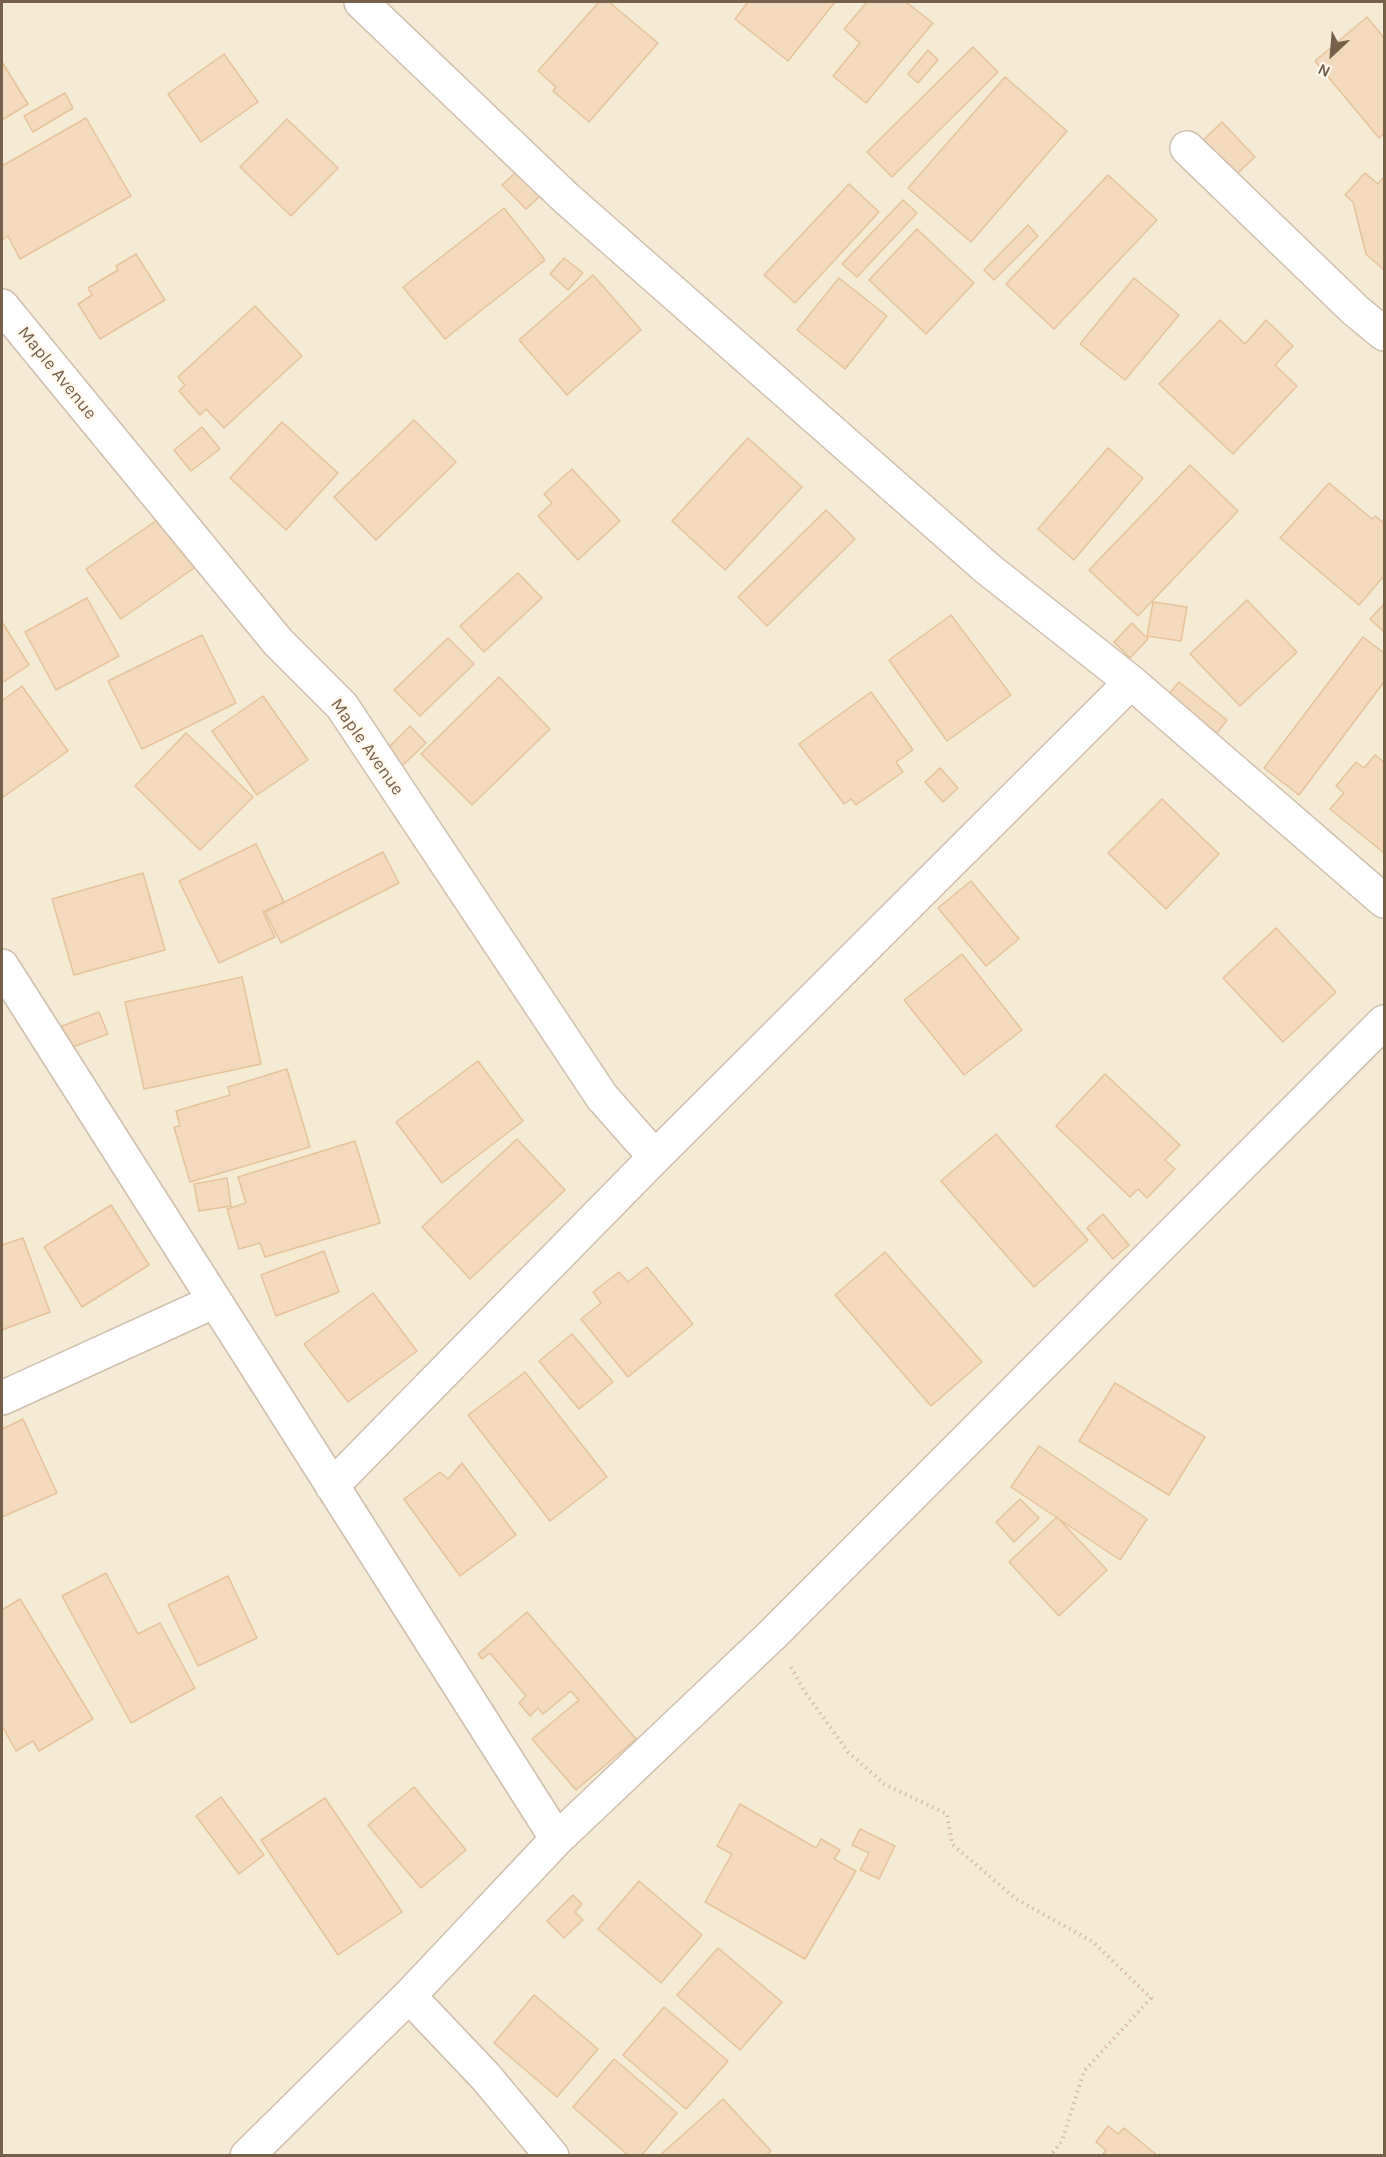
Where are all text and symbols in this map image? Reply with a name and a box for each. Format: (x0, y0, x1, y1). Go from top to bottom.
north arrow (1302, 24, 1362, 84)
text: N (1315, 60, 1333, 82)
street label: Maple Avenue (13, 322, 101, 424)
street label: Maple Avenue (326, 694, 408, 800)

